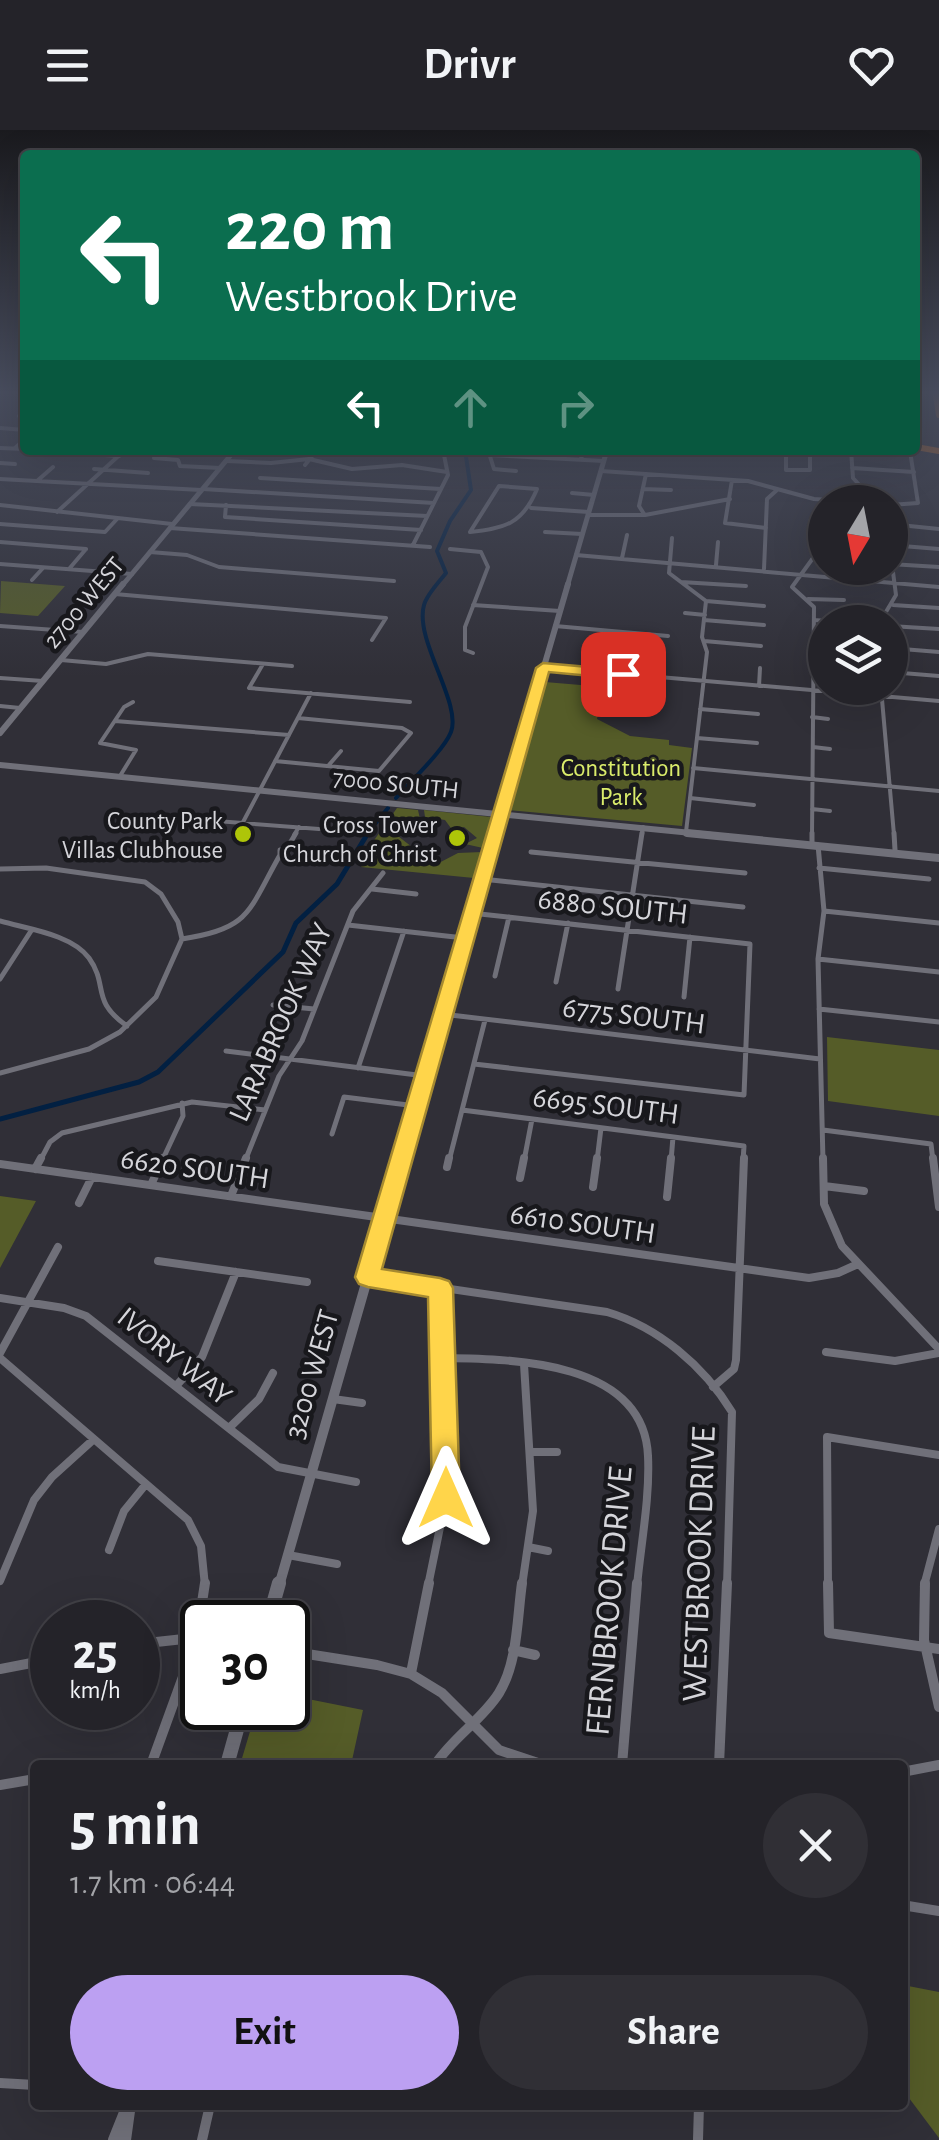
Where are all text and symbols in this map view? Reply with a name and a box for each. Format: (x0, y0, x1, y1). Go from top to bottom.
icon: menu (40, 38, 95, 93)
icon: heart (844, 38, 899, 93)
text: Drivr (423, 42, 516, 87)
icon: left (60, 190, 190, 320)
text: 220 m (225, 193, 394, 263)
text: Westbrook Drive (225, 275, 518, 320)
icon: left (338, 380, 393, 435)
icon: ahead (443, 380, 498, 435)
icon: right (548, 380, 603, 435)
north arrow (808, 485, 908, 585)
map controls (808, 485, 908, 705)
street label: 2700 WEST (39, 553, 129, 653)
button: layers (808, 605, 908, 705)
pin (581, 632, 666, 717)
icon: arrive (596, 647, 651, 702)
park label: Constitution Park (561, 756, 681, 810)
street label: 7000 SOUTH (331, 765, 460, 804)
place label: County Park Villas Clubhouse (62, 809, 224, 863)
place label: Cross Tower Church of Christ (283, 813, 437, 867)
marker: County Park Villas Clubhouse (232, 823, 254, 845)
marker: Cross Tower Church of Christ (446, 827, 468, 849)
street label: 6880 SOUTH (536, 884, 689, 930)
street label: LARABROOK WAY (224, 919, 338, 1126)
street label: 6775 SOUTH (561, 992, 707, 1040)
street label: 6695 SOUTH (531, 1082, 681, 1130)
street label: 6620 SOUTH (119, 1144, 271, 1194)
street label: 6610 SOUTH (508, 1199, 658, 1249)
street label: IVORY WAY (112, 1302, 237, 1412)
street label: 3200 WEST (279, 1306, 345, 1442)
street label: WESTBROOK DRIVE (677, 1425, 722, 1703)
position arrow (394, 1446, 498, 1550)
street label: FERNBROOK DRIVE (580, 1465, 639, 1737)
speed limit sign: 30 (180, 1600, 310, 1730)
text: 25 (72, 1628, 118, 1678)
text: km/h (69, 1678, 121, 1703)
button: close (763, 1793, 868, 1898)
text: 5 min (70, 1796, 201, 1856)
text: 1.7 km · 06:44 (70, 1867, 235, 1899)
button: Exit (70, 1975, 459, 2090)
button: Share (479, 1975, 868, 2090)

